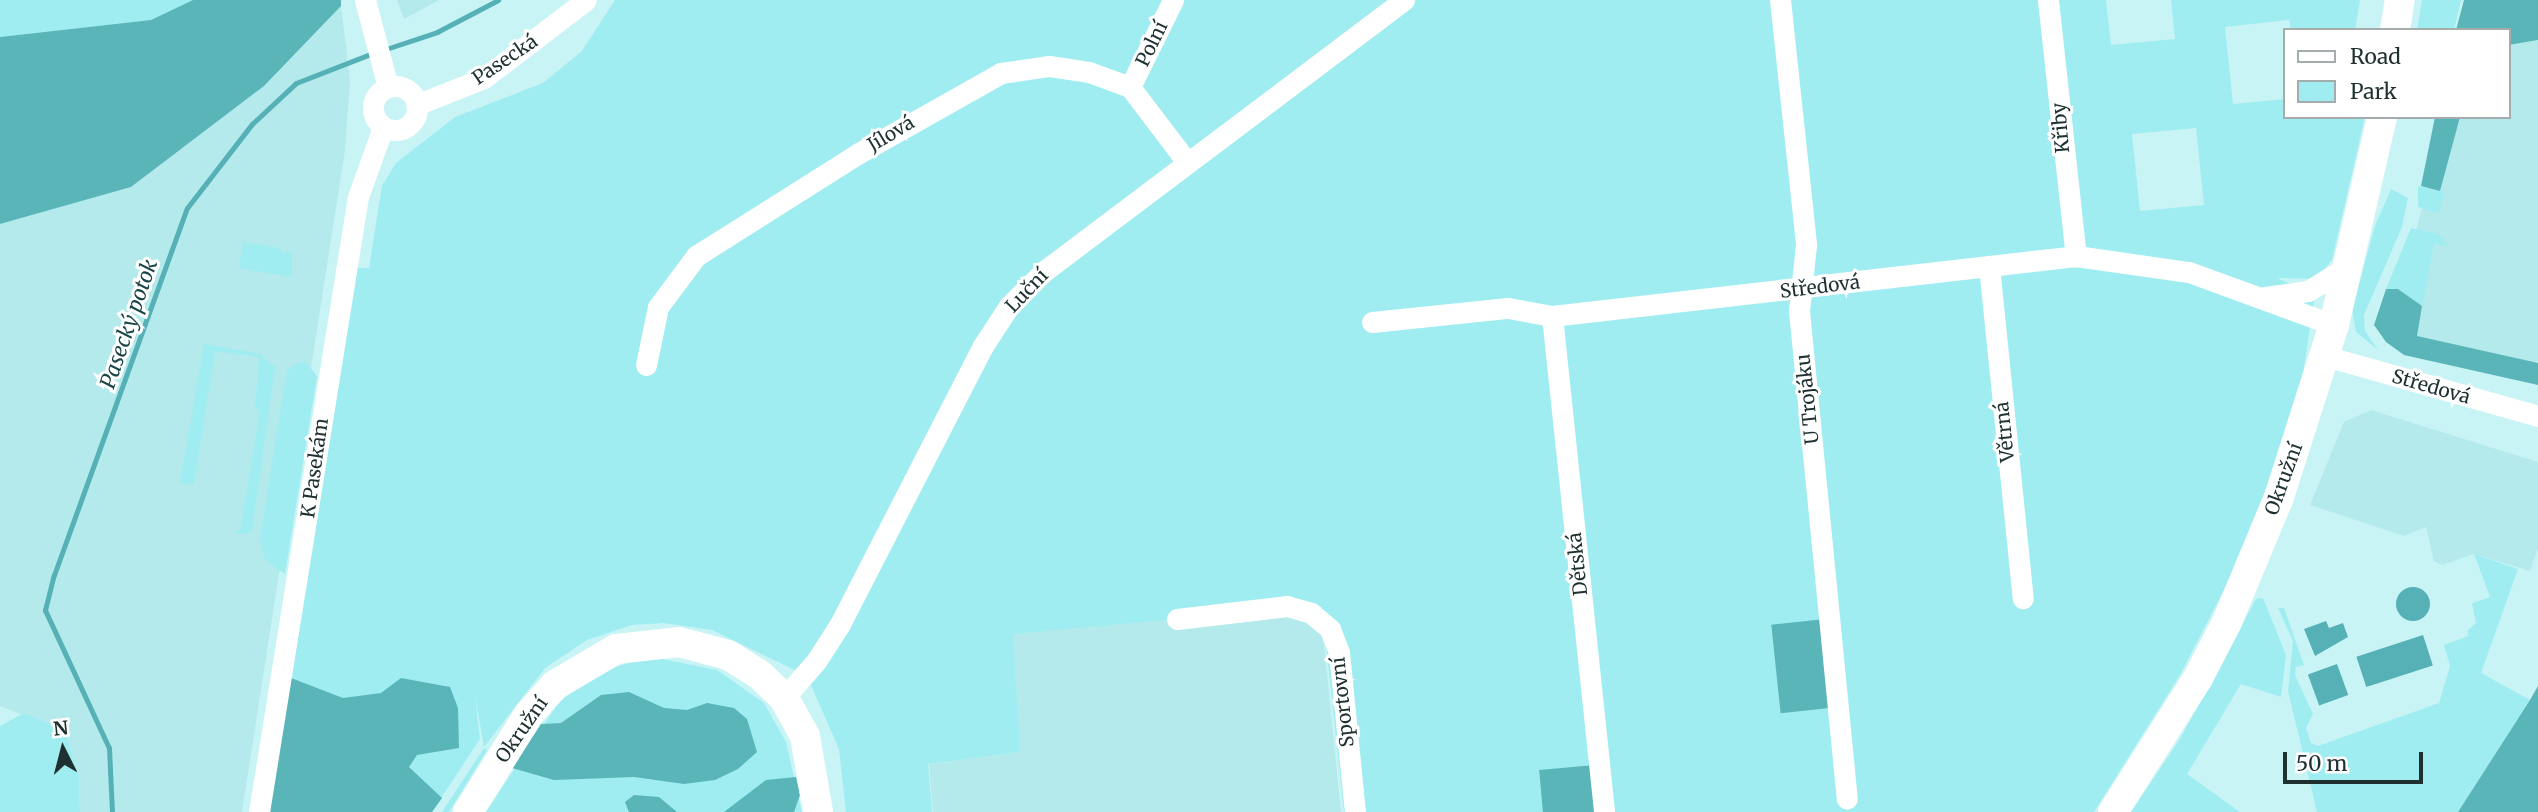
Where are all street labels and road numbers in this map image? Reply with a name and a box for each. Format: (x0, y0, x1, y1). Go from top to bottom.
street label: Polní (1131, 18, 1173, 70)
street label: Pasecká (468, 30, 542, 90)
street label: Křiby (2047, 102, 2075, 154)
street label: Jílová (864, 111, 918, 157)
street label: Luční (1001, 264, 1053, 318)
street label: Středová (1779, 271, 1861, 303)
street label: U Trojáku (1792, 353, 1824, 445)
street label: Středová (2389, 365, 2473, 409)
street label: Větrná (1990, 401, 2020, 463)
street label: K Pasekám (297, 417, 333, 519)
street label: Okružní (2260, 440, 2308, 518)
street label: Dětská (1563, 531, 1593, 597)
street label: Sportovní (1327, 656, 1359, 748)
street label: Okružní (491, 693, 553, 767)

